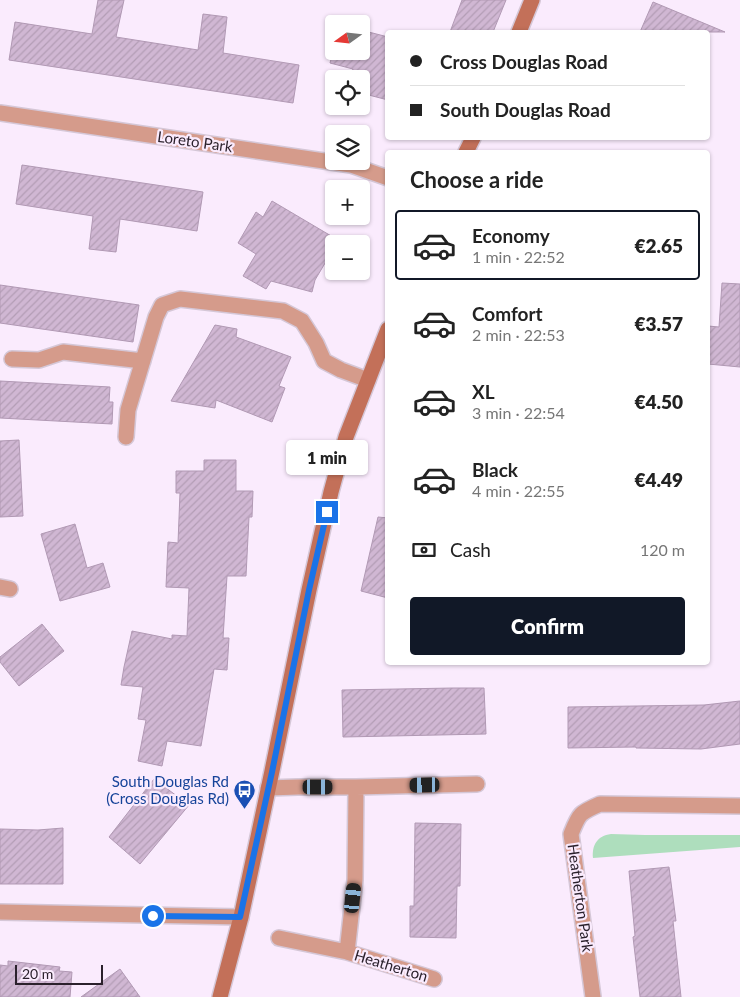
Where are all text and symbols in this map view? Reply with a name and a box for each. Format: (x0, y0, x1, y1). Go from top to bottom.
north arrow (325, 15, 370, 60)
map controls (325, 15, 370, 280)
text: Cross Douglas Road (440, 50, 608, 73)
button: locate (325, 70, 370, 115)
text: South Douglas Road (440, 98, 611, 121)
button: layers (325, 125, 370, 170)
street label: Loreto Park (156, 127, 234, 155)
text: Choose a ride (410, 166, 544, 193)
button: + (325, 180, 370, 225)
icon: car (412, 223, 457, 268)
text: Economy (472, 224, 550, 247)
text: €2.65 (634, 234, 683, 257)
button: − (325, 235, 370, 280)
text: 1 min · 22:52 (472, 247, 565, 266)
icon: car (412, 301, 457, 346)
text: Comfort (472, 302, 543, 325)
text: €3.57 (634, 312, 683, 335)
text: 2 min · 22:53 (472, 325, 565, 344)
icon: car (412, 379, 457, 424)
text: XL (472, 380, 495, 403)
text: €4.50 (634, 390, 683, 413)
text: 3 min · 22:54 (472, 403, 565, 422)
callout: 1 min (286, 440, 368, 474)
text: 1 min (307, 448, 347, 467)
icon: car (412, 457, 457, 502)
text: Black (472, 458, 518, 481)
text: €4.49 (634, 468, 683, 491)
text: 4 min · 22:55 (472, 481, 565, 500)
route end (316, 501, 338, 523)
icon: cash (410, 536, 438, 564)
text: Cash (450, 538, 491, 561)
text: 120 m (640, 540, 685, 559)
button: Confirm (410, 597, 685, 655)
place label: South Douglas Rd (Cross Douglas Rd) (106, 772, 229, 807)
car (409, 777, 440, 793)
bus stop icon: South Douglas Rd (Cross Douglas Rd) (233, 779, 257, 810)
car (303, 780, 333, 795)
street label: Heatherton Park (564, 843, 598, 953)
car (343, 882, 362, 914)
route start (142, 905, 164, 927)
street label: Heatherton (352, 945, 430, 985)
scale bar (15, 962, 102, 985)
text: 20 m (22, 965, 53, 982)

